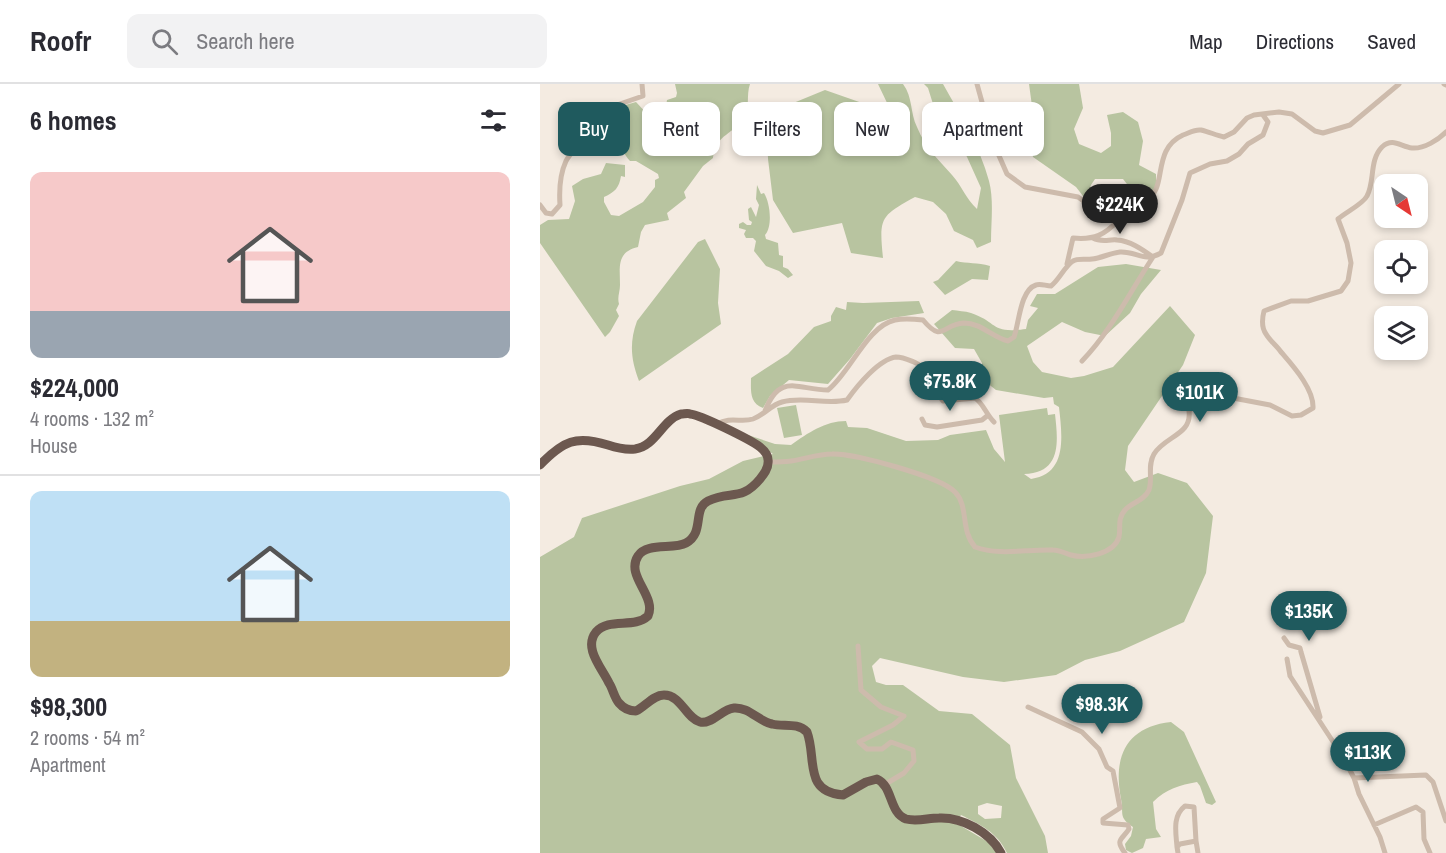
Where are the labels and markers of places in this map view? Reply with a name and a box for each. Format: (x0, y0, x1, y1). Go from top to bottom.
pin: $224K (1078, 184, 1162, 235)
pin: $75.8K (901, 361, 999, 412)
pin: $101K (1158, 372, 1242, 423)
pin: $135K (1267, 591, 1351, 642)
pin: $98.3K (1053, 684, 1151, 735)
pin: $113K (1326, 732, 1410, 783)

